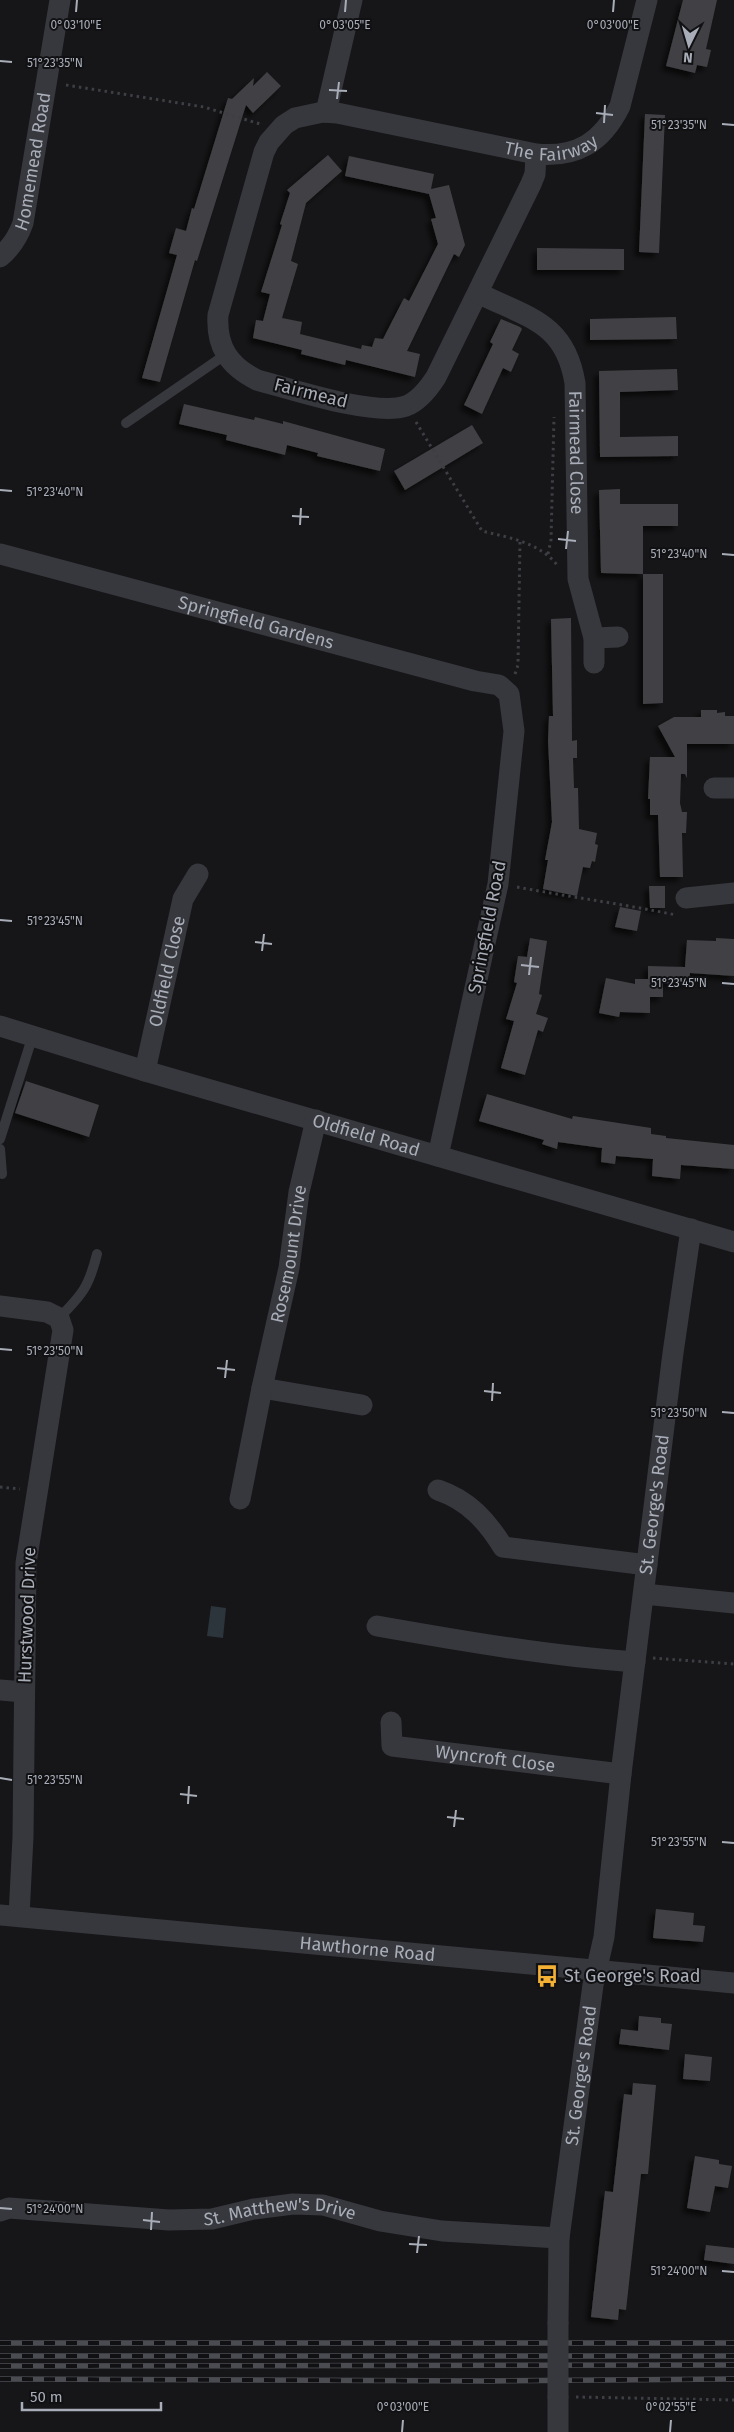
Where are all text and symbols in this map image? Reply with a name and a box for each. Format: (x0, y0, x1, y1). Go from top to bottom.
text: 0°03'10"E (50, 18, 102, 32)
text: 0°03'05"E (319, 18, 371, 32)
text: 0°03'00"E (587, 18, 639, 32)
north arrow (664, 20, 714, 70)
text: N (683, 49, 693, 66)
text: 51°23'35"N (27, 56, 83, 70)
street label: Homemead Road (10, 91, 56, 234)
text: 51°23'35"N (651, 118, 707, 132)
street label: The Fairway (502, 130, 602, 166)
street label: Fairmead (272, 373, 350, 413)
street label: Fairmead Close (564, 391, 588, 515)
text: 51°23'40"N (27, 485, 83, 499)
text: 51°23'40"N (651, 547, 707, 561)
street label: Springfield Gardens (176, 591, 336, 654)
street label: Springfield Road (463, 859, 511, 995)
text: 51°23'45"N (27, 914, 83, 928)
street label: Oldfield Close (144, 914, 190, 1029)
text: 51°23'45"N (651, 976, 707, 990)
street label: Oldfield Road (310, 1109, 422, 1161)
street label: Rosemount Drive (266, 1183, 311, 1325)
text: 51°23'50"N (27, 1344, 83, 1358)
text: 51°23'50"N (651, 1406, 707, 1420)
street label: St. George's Road (635, 1433, 674, 1576)
street label: Hurstwood Drive (14, 1547, 40, 1683)
street label: Wyncroft Close (434, 1740, 557, 1777)
text: 51°23'55"N (27, 1773, 83, 1787)
text: 51°23'55"N (651, 1835, 707, 1849)
street label: Hawthorne Road (299, 1932, 436, 1966)
bus stop icon: St George's Road (534, 1963, 560, 1989)
place label: St George's Road (564, 1965, 701, 1987)
street label: St. George's Road (561, 2004, 601, 2147)
street label: St. Matthew's Drive (203, 2192, 359, 2230)
text: 51°24'00"N (26, 2202, 84, 2216)
text: 51°24'00"N (650, 2264, 708, 2278)
scale bar (22, 2380, 161, 2412)
text: 50 m (30, 2388, 63, 2406)
text: 0°03'00"E (377, 2400, 429, 2414)
text: 0°02'55"E (646, 2400, 696, 2414)

